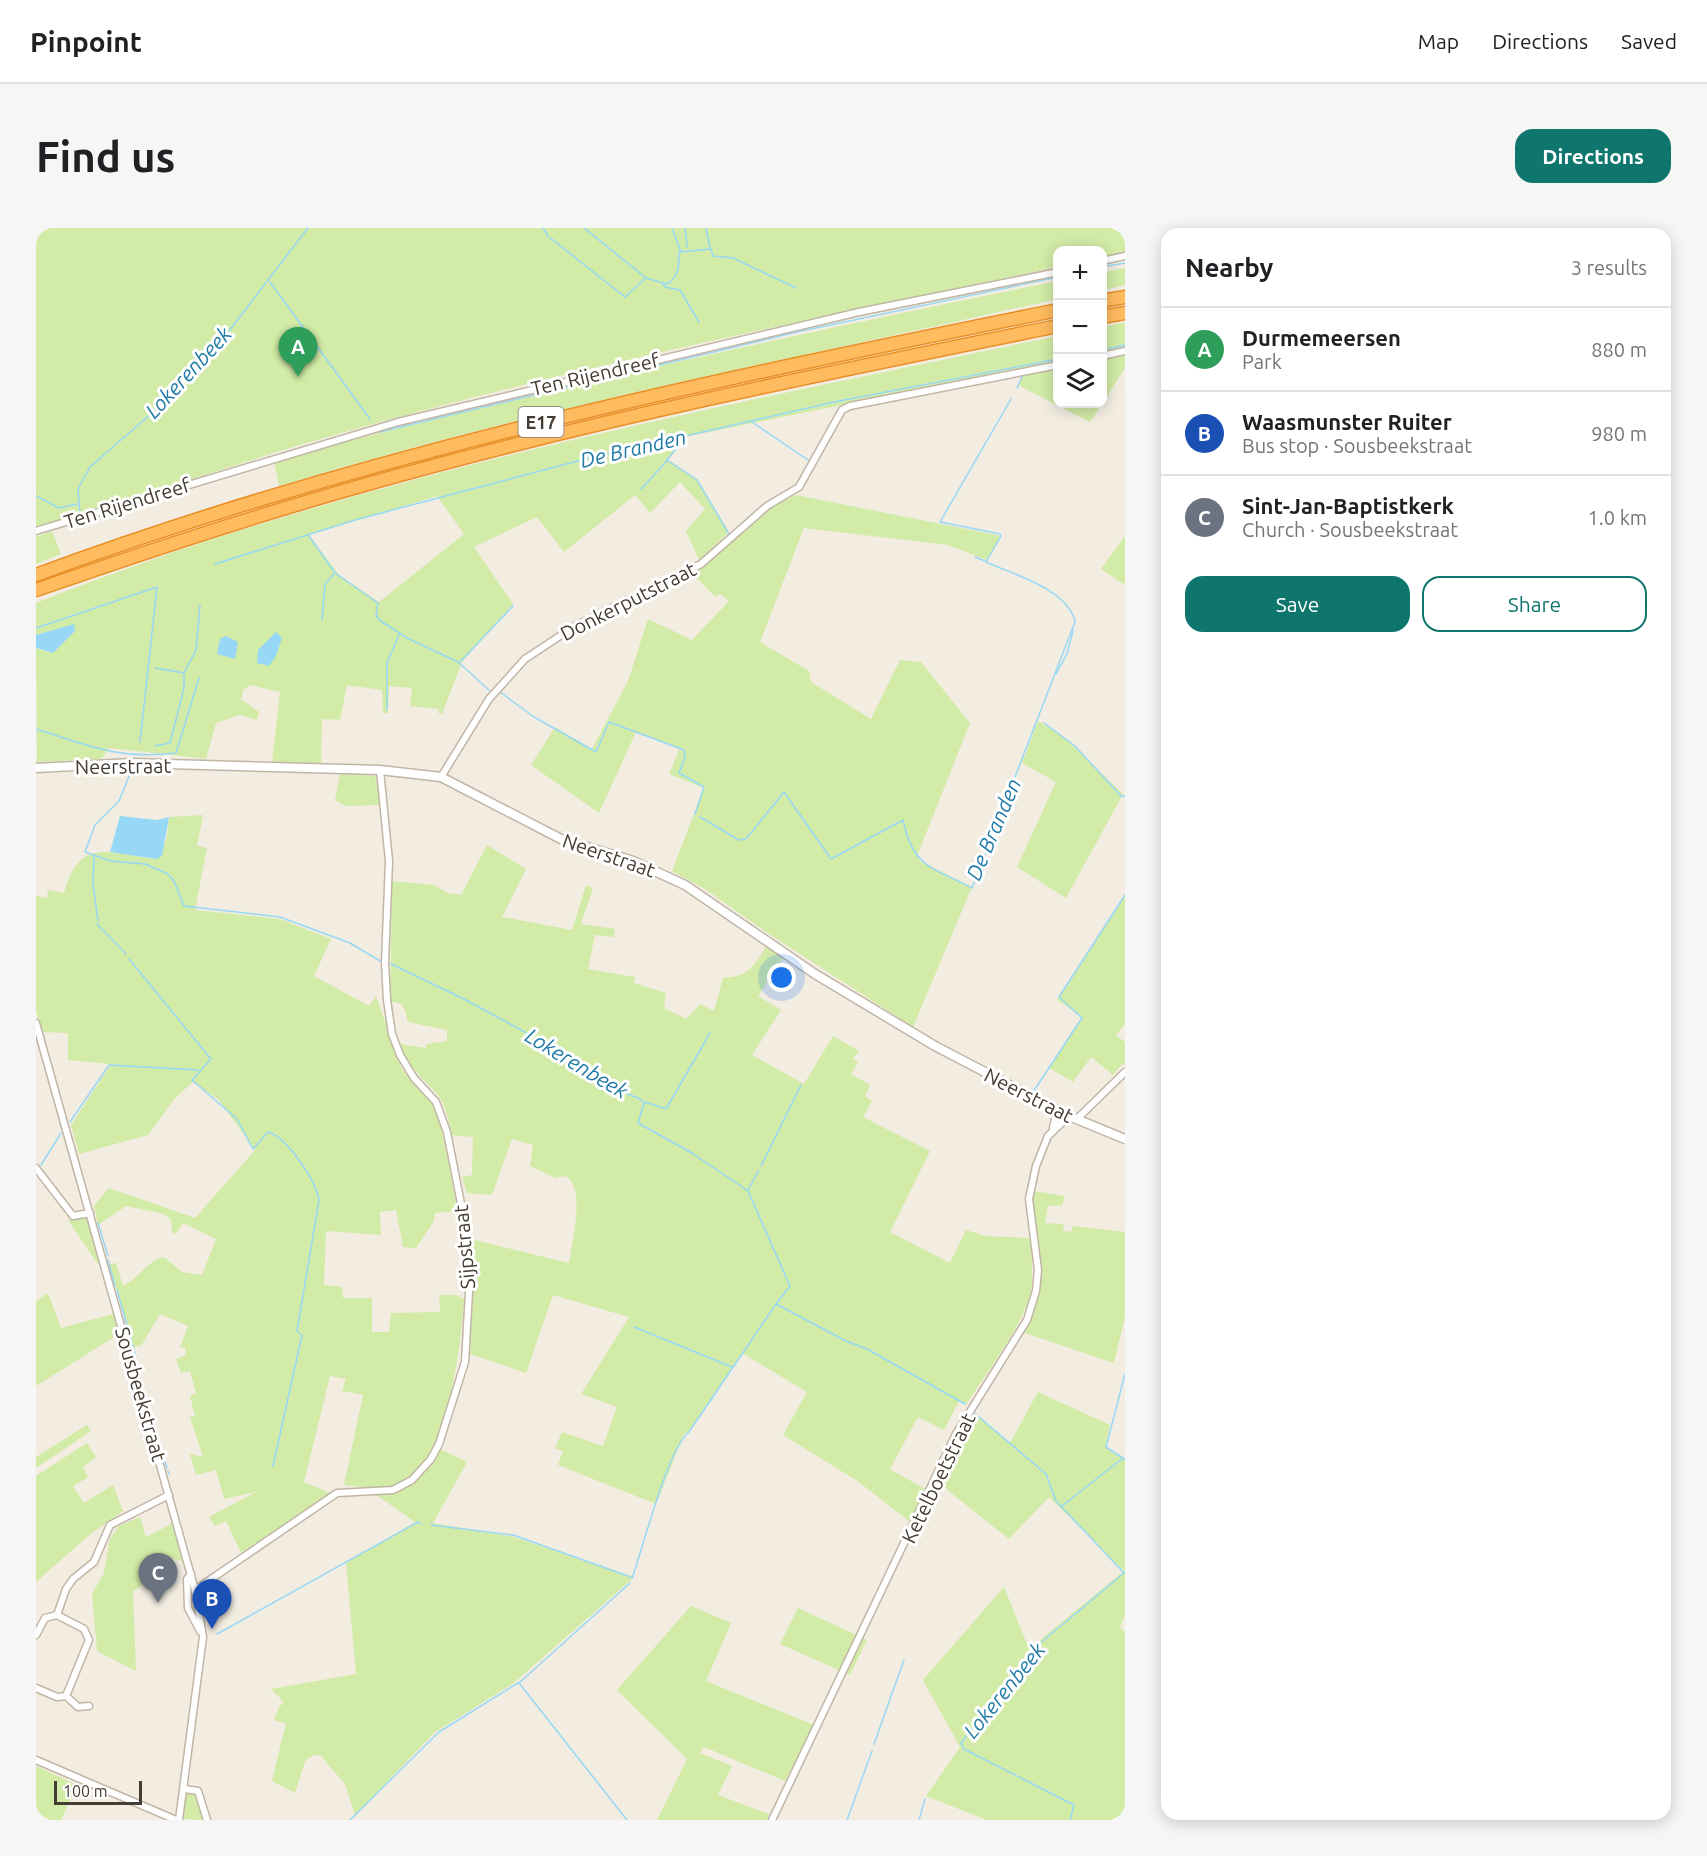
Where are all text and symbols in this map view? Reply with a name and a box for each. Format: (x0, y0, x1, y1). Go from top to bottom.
text: Pinpoint (30, 26, 142, 57)
text: Map (1418, 29, 1459, 53)
text: Directions (1492, 29, 1588, 53)
text: Saved (1621, 29, 1677, 53)
button: Directions (1515, 129, 1671, 183)
text: Find us (36, 133, 175, 180)
map controls (1053, 246, 1107, 408)
button: + (1053, 246, 1107, 300)
text: Nearby (1185, 253, 1273, 282)
text: 3 results (1571, 256, 1647, 279)
button: − (1053, 300, 1107, 354)
water label: Lokerenbeek (140, 321, 236, 422)
text: Durmemeersen (1242, 325, 1401, 350)
pin: A (278, 328, 318, 377)
text: A (1197, 338, 1212, 361)
text: 880 m (1591, 338, 1647, 361)
street label: Ten Rijendreef (529, 348, 662, 400)
text: Park (1242, 350, 1282, 373)
button: layers (1053, 354, 1107, 408)
road number: E17 (518, 407, 564, 437)
text: Waasmunster Ruiter (1242, 409, 1452, 434)
text: B (1198, 422, 1211, 445)
text: 980 m (1591, 422, 1647, 445)
water label: De Branden (578, 424, 688, 472)
text: Bus stop · Sousbeekstraat (1242, 434, 1472, 457)
street label: Ten Rijendreef (61, 473, 193, 533)
text: Sint-Jan-Baptistkerk (1242, 493, 1454, 518)
text: C (1198, 506, 1211, 529)
text: 1.0 km (1588, 506, 1647, 529)
text: Church · Sousbeekstraat (1242, 518, 1458, 541)
street label: Donkerputstraat (556, 557, 700, 645)
button: Save (1185, 576, 1410, 632)
button: Share (1422, 576, 1647, 632)
street label: Neerstraat (75, 754, 172, 778)
water label: De Branden (961, 775, 1025, 883)
street label: Neerstraat (560, 828, 658, 882)
your location (767, 963, 796, 992)
water label: Lokerenbeek (521, 1023, 633, 1103)
street label: Neerstraat (981, 1063, 1077, 1127)
street label: Sijpstraat (449, 1204, 479, 1290)
street label: Sousbeekstraat (111, 1324, 171, 1464)
street label: Ketelboetstraat (897, 1409, 979, 1547)
pin: C (138, 1554, 178, 1603)
pin: B (192, 1580, 231, 1629)
water label: Lokerenbeek (958, 1637, 1050, 1742)
scale bar (54, 1778, 142, 1806)
text: 100 m (63, 1782, 108, 1800)

